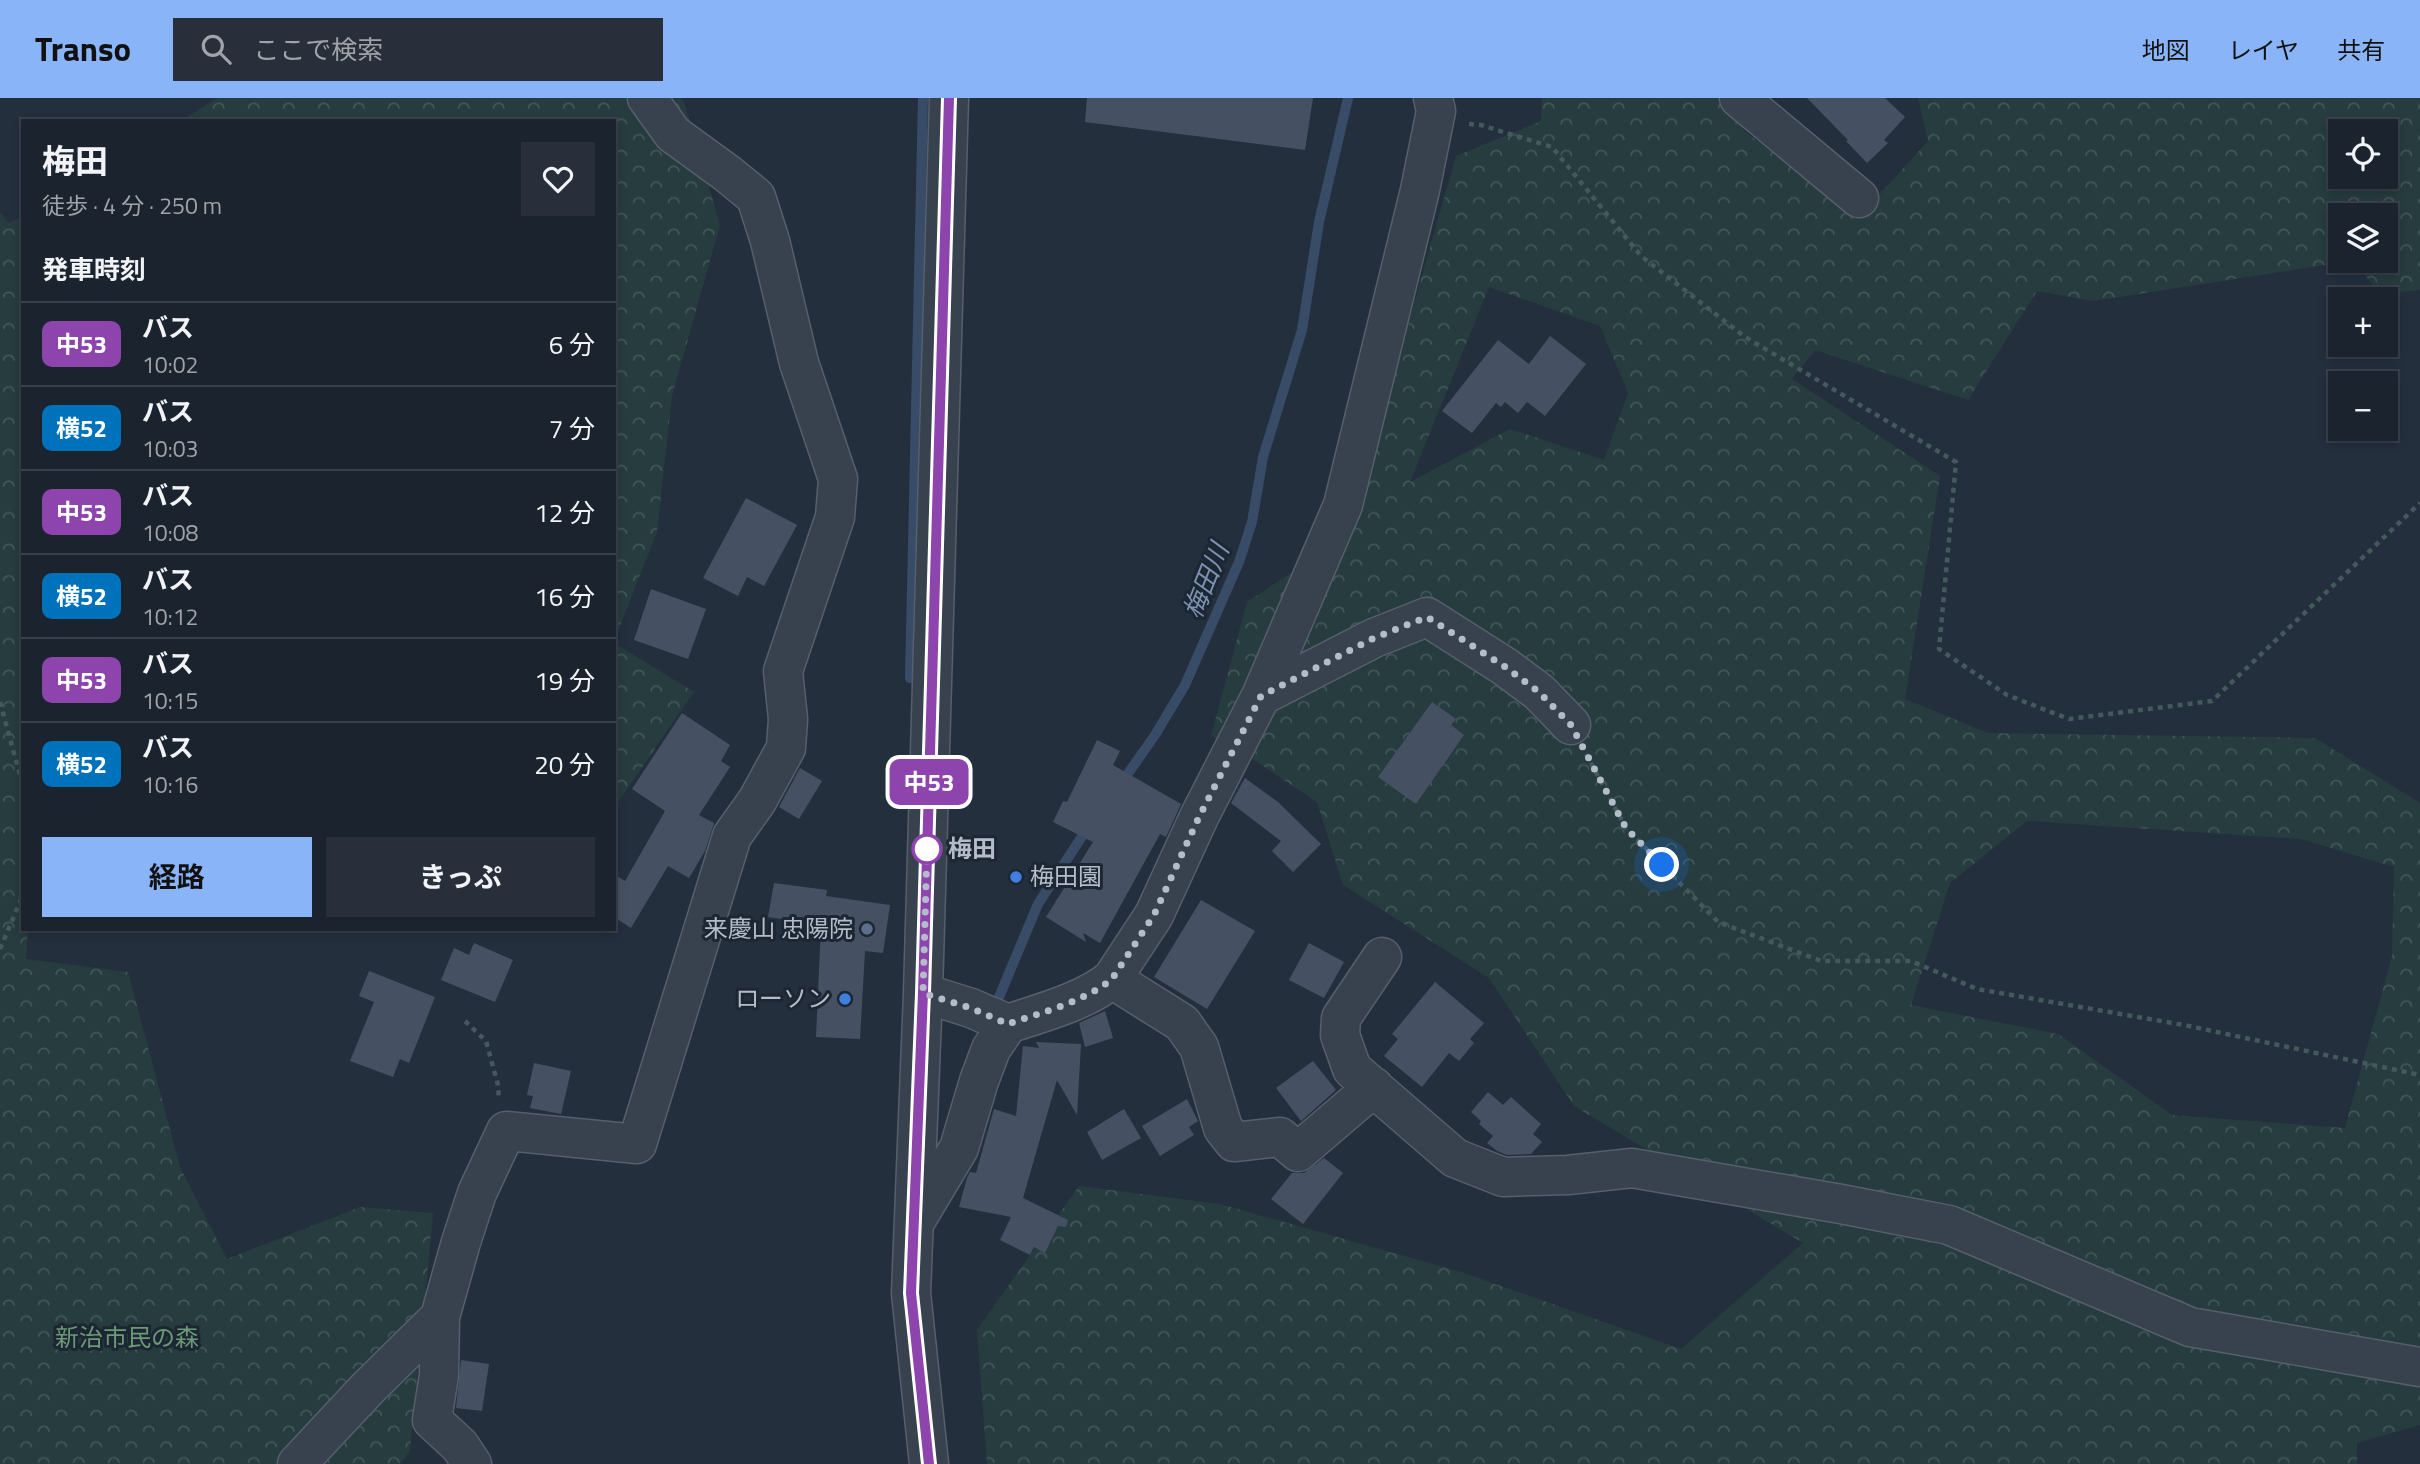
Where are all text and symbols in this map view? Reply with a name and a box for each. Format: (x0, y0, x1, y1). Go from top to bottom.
search box (173, 18, 663, 81)
text: Transo (35, 24, 131, 74)
icon: search (197, 30, 235, 68)
text: ここで検索 (253, 30, 383, 69)
text: 地図 (2142, 32, 2190, 68)
text: レイヤ (2228, 32, 2299, 68)
text: 共有 (2337, 32, 2385, 68)
map controls (2328, 119, 2398, 441)
button: locate (2328, 119, 2398, 189)
text: 梅田 (42, 136, 108, 186)
button: heart (521, 142, 595, 216)
text: 徒歩 · 4 分 · 250 m (42, 188, 222, 223)
button: layers (2328, 203, 2398, 273)
text: 発車時刻 (42, 250, 146, 289)
button: + (2328, 287, 2398, 357)
text: バス (142, 308, 194, 347)
text: 6 分 (549, 325, 595, 364)
text: 中53 (56, 326, 107, 362)
text: 10:02 (142, 347, 198, 382)
button: − (2328, 371, 2398, 441)
text: バス (142, 392, 194, 431)
text: 7 分 (549, 409, 595, 448)
text: 横52 (56, 410, 107, 446)
text: 10:03 (142, 431, 198, 466)
text: バス (142, 476, 194, 515)
text: 12 分 (534, 493, 595, 532)
text: 中53 (56, 494, 107, 530)
text: 10:08 (142, 515, 198, 550)
water label: 梅田川 (1173, 535, 1239, 624)
text: バス (142, 560, 194, 599)
text: 16 分 (534, 577, 595, 616)
text: 横52 (56, 578, 107, 614)
text: 10:12 (142, 599, 198, 634)
text: バス (142, 644, 194, 683)
text: 19 分 (534, 661, 595, 700)
text: 中53 (56, 662, 107, 698)
text: 10:15 (142, 683, 198, 718)
text: バス (142, 728, 194, 767)
text: 20 分 (534, 745, 595, 784)
text: 横52 (56, 746, 107, 782)
line badge: 中53 (889, 759, 969, 805)
text: 中53 (904, 764, 954, 800)
text: 10:16 (142, 767, 198, 802)
place label: 梅田 (948, 830, 996, 866)
marker: 梅田 (912, 834, 942, 864)
button: 経路 (42, 837, 312, 917)
button: きっぷ (326, 837, 595, 917)
your location (1644, 847, 1679, 882)
place label: 梅田園 (1030, 858, 1102, 894)
marker: 梅田園 (1008, 869, 1024, 885)
place label: 来慶山 忠陽院 (704, 910, 853, 946)
marker: 来慶山 忠陽院 (859, 921, 875, 937)
place label: ローソン (735, 980, 831, 1016)
marker: ローソン (837, 991, 853, 1007)
park label: 新治市民の森 (55, 1319, 199, 1355)

